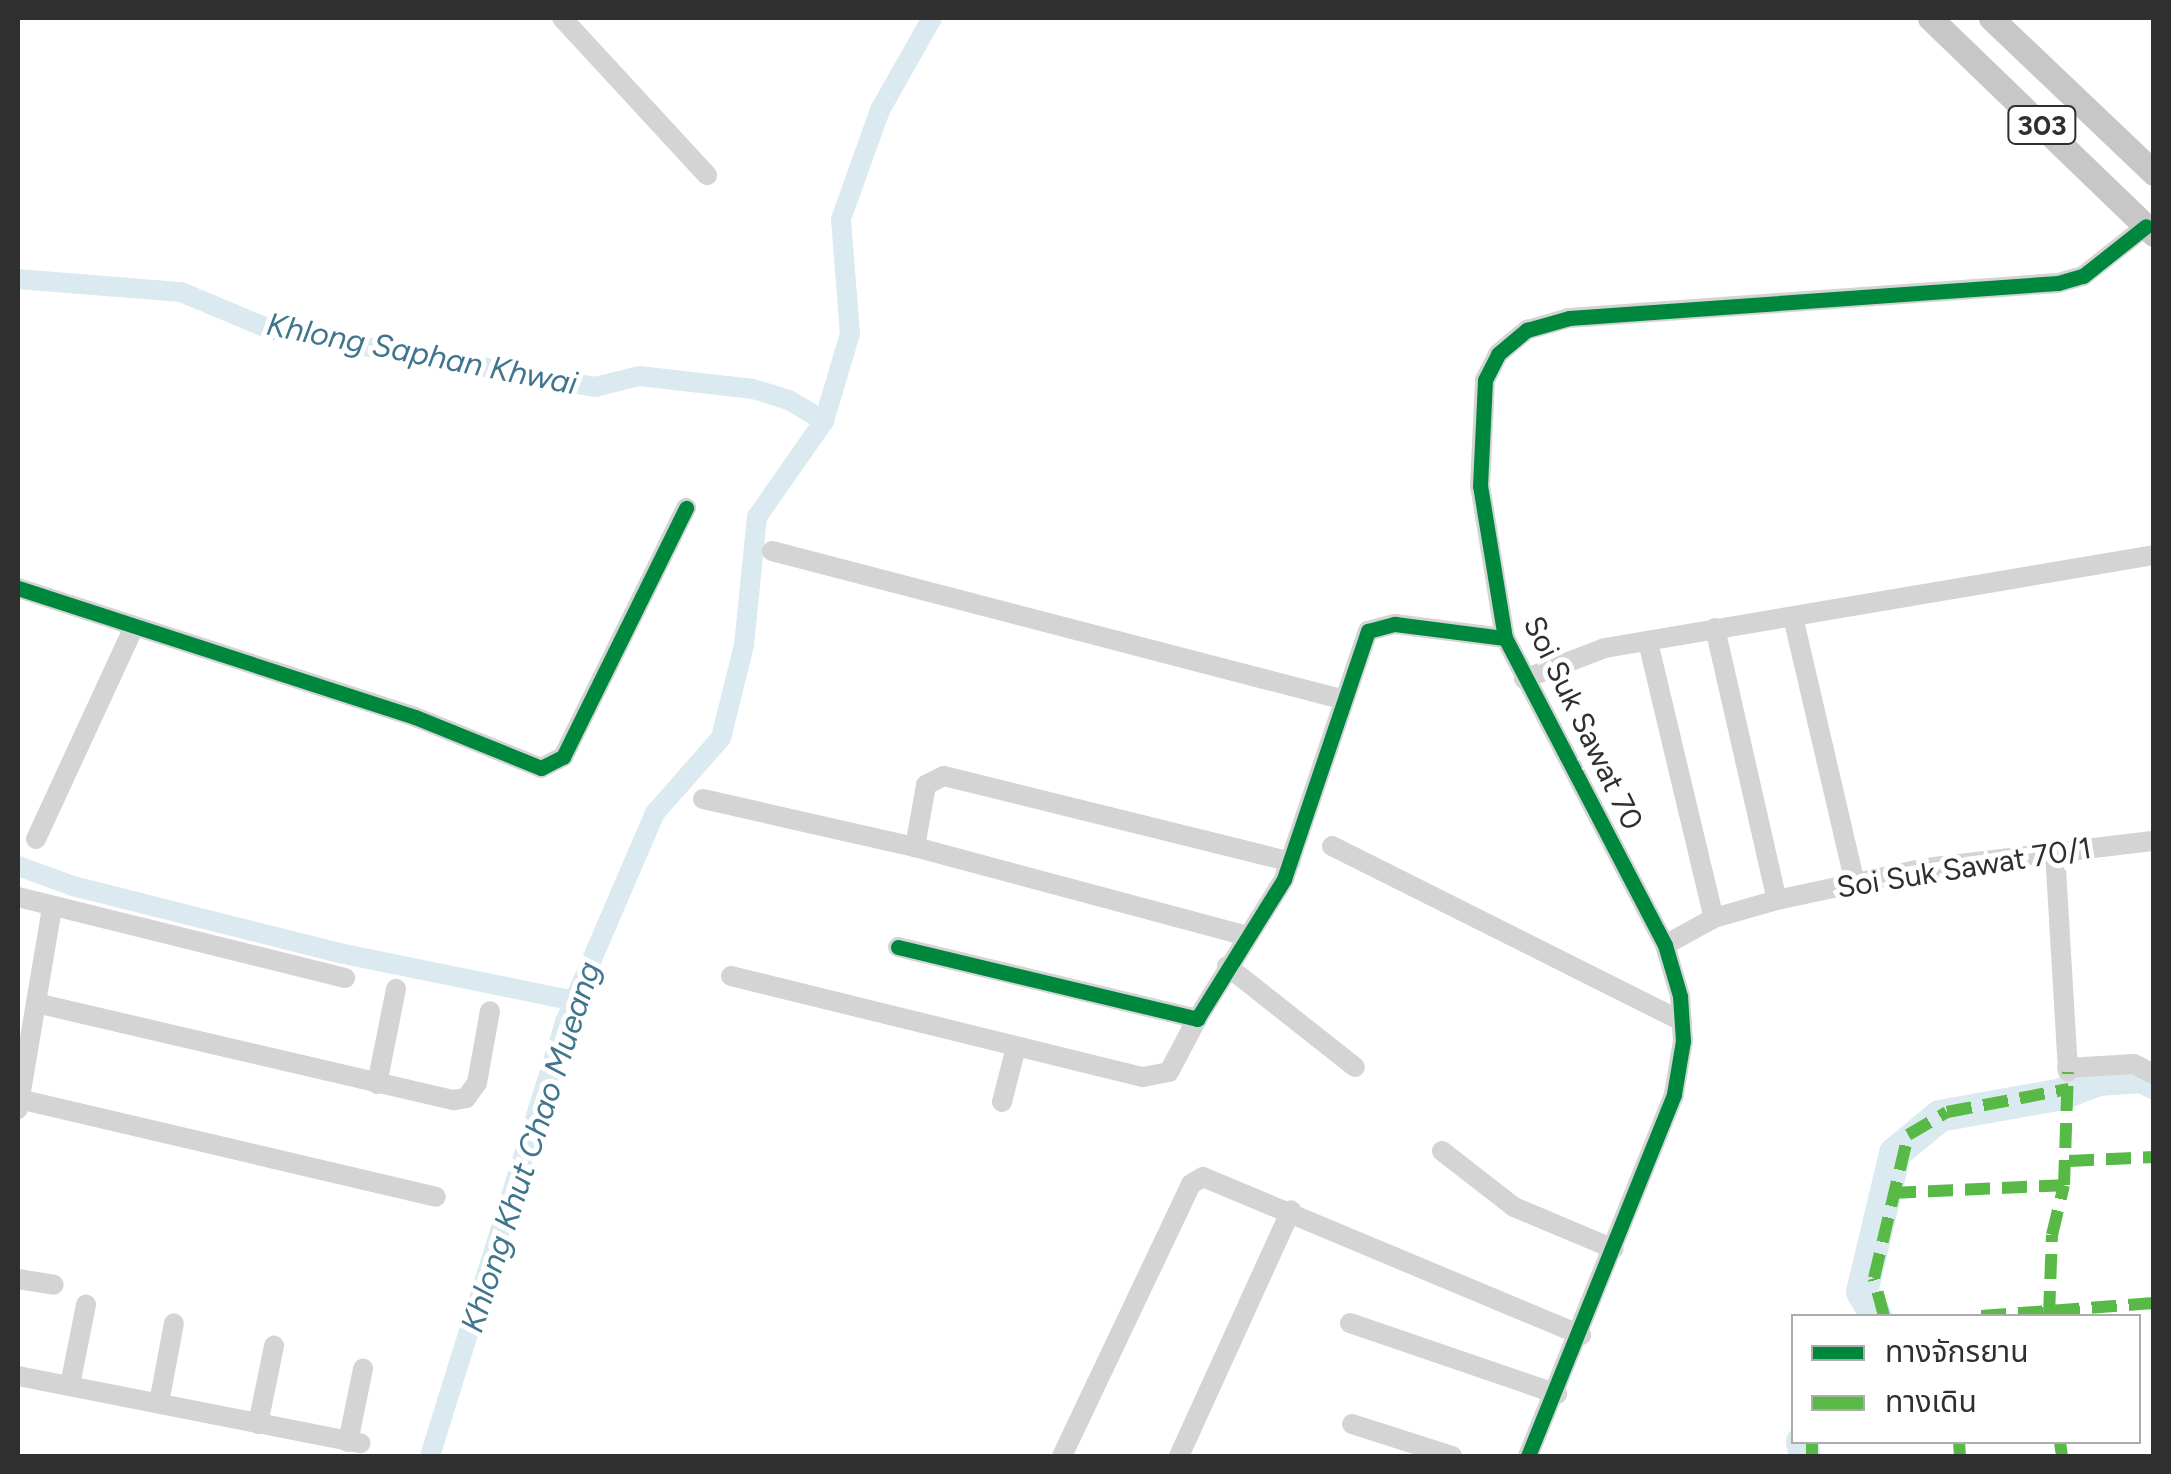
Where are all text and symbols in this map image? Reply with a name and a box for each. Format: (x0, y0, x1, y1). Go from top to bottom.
road number: 303 (2007, 102, 2077, 148)
water label: Khlong Saphan Khwai (263, 305, 581, 403)
street label: Soi Suk Sawat 70 (1516, 610, 1650, 836)
street label: Soi Suk Sawat 70/1 (1834, 830, 2094, 906)
water label: Khlong Khut Chao Mueang (453, 957, 609, 1337)
legend (1791, 1314, 2141, 1444)
text: ทางจักรยาน (1885, 1333, 2029, 1370)
text: ทางเดิน (1885, 1383, 1977, 1420)

